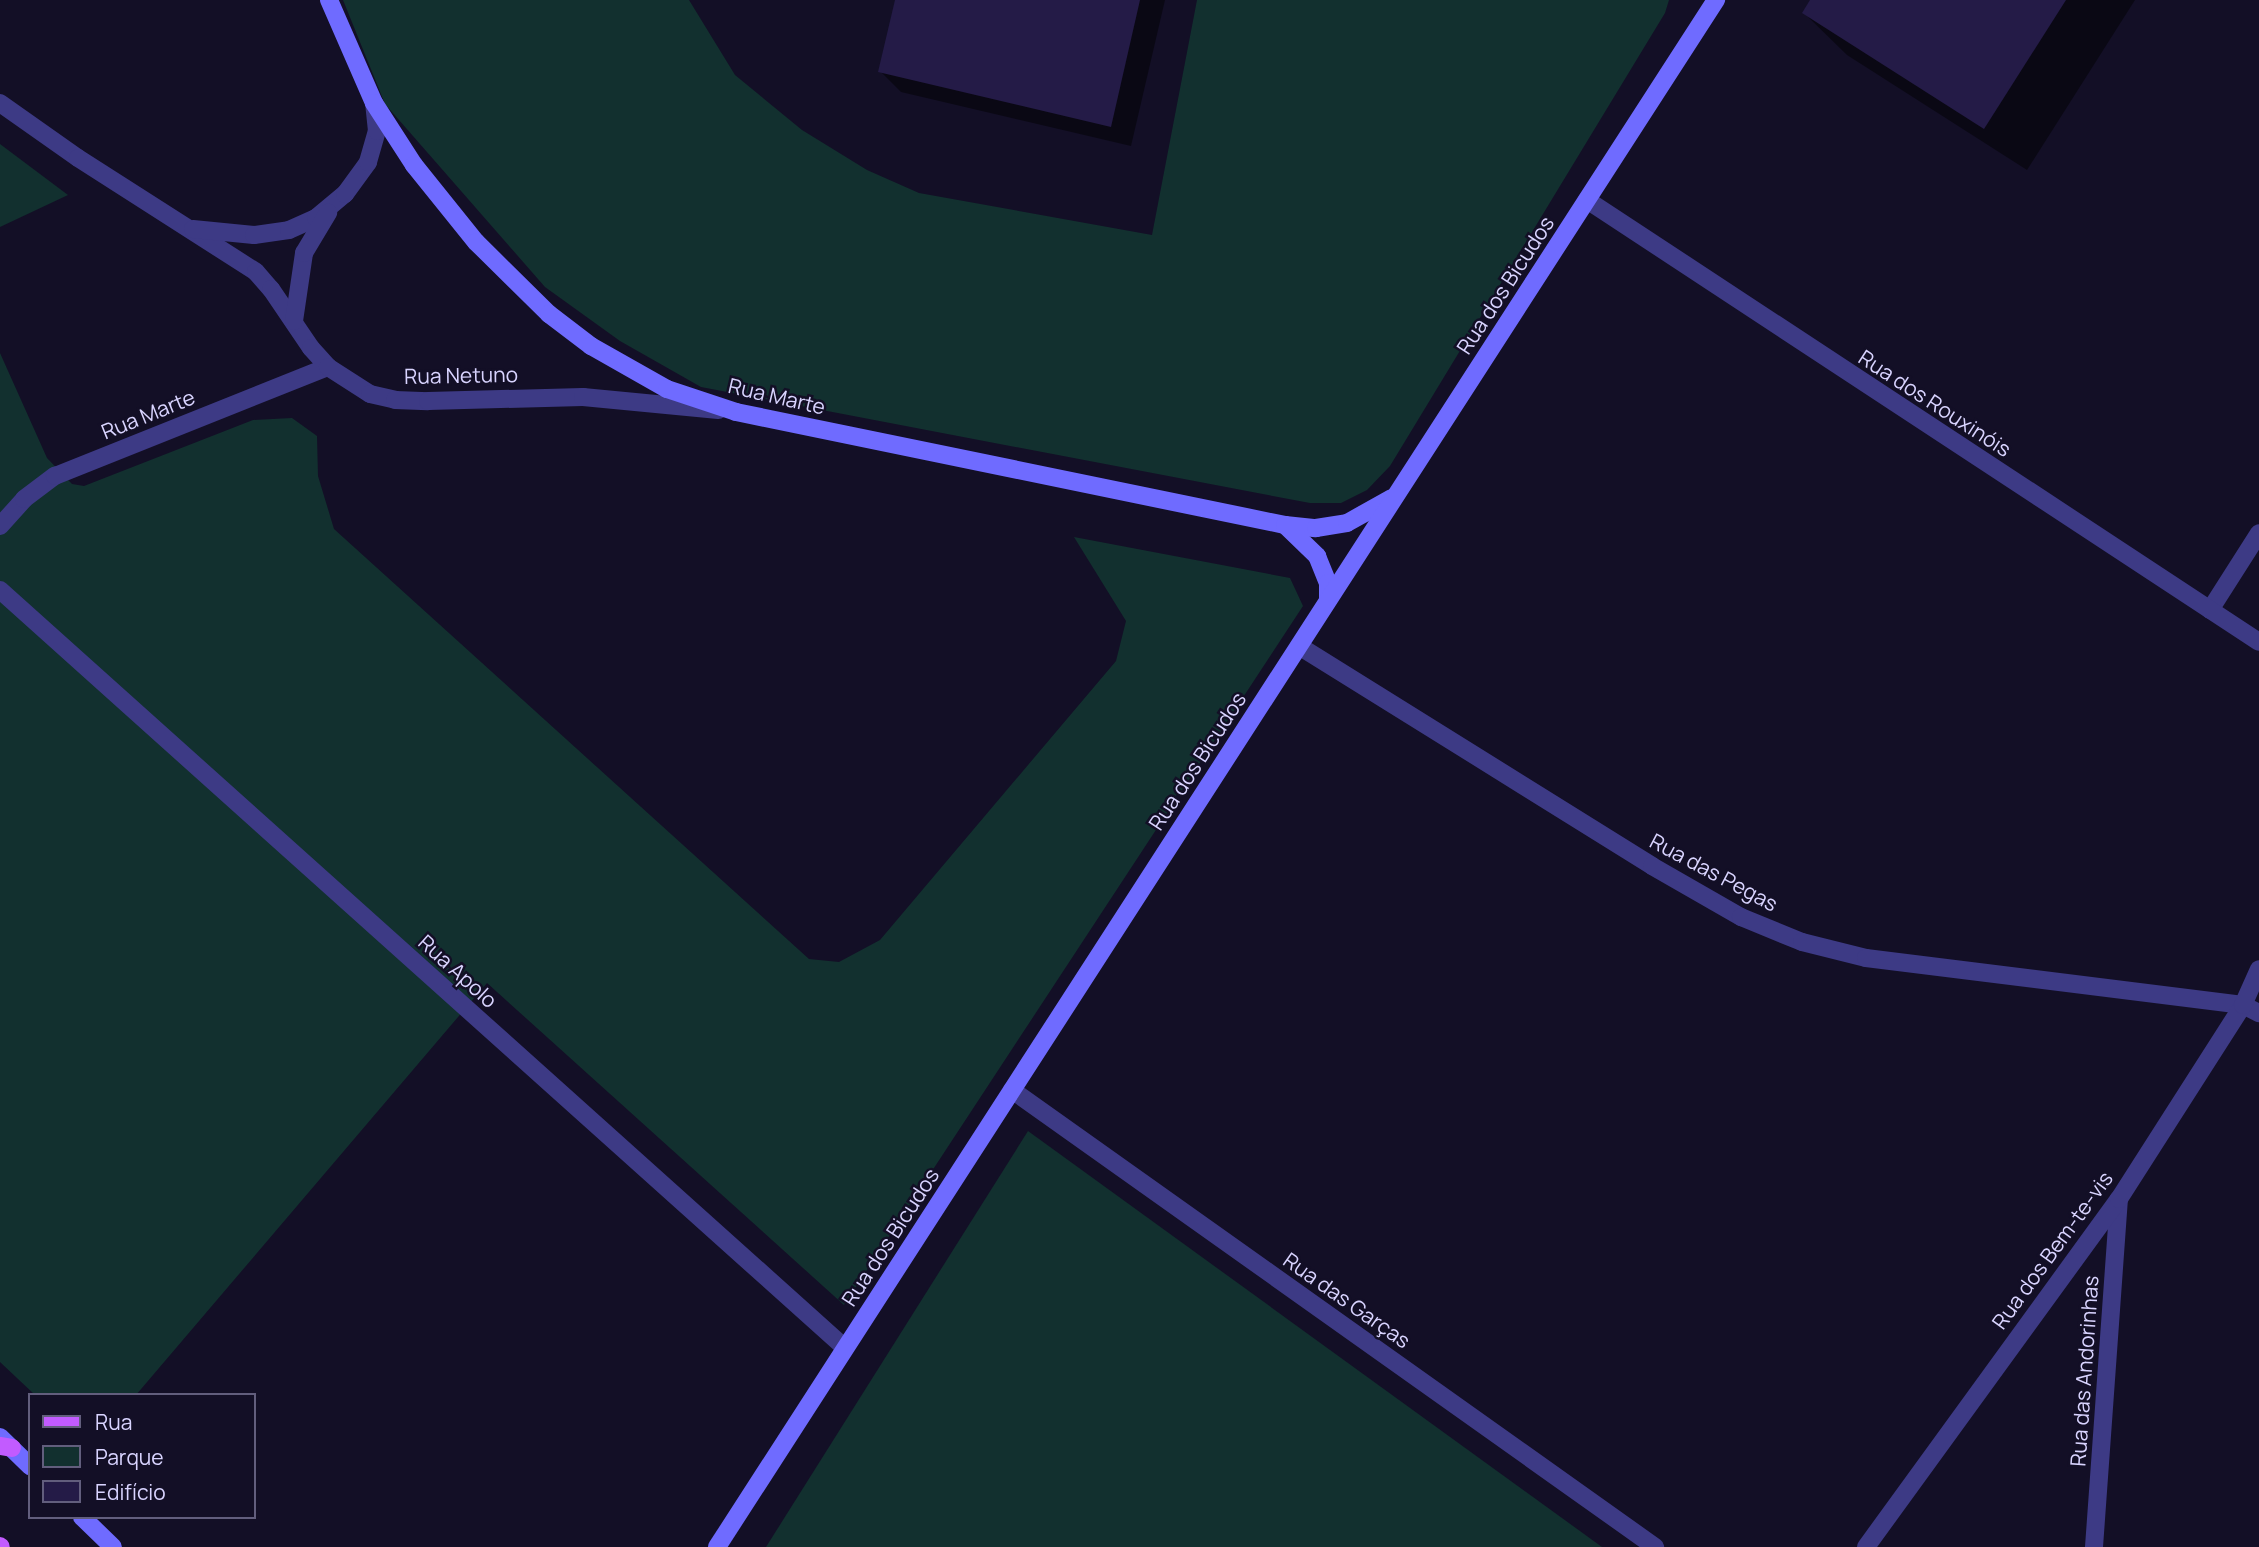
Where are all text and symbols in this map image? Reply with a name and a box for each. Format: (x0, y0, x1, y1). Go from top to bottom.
street label: Rua dos Bicudos (1451, 211, 1559, 359)
street label: Rua dos Rouxinóis (1854, 344, 2016, 462)
street label: Rua Netuno (404, 361, 518, 389)
street label: Rua Marte (726, 373, 828, 419)
street label: Rua Marte (98, 384, 198, 444)
street label: Rua dos Bicudos (1143, 687, 1251, 835)
street label: Rua das Pegas (1646, 828, 1782, 916)
street label: Rua Apolo (414, 929, 502, 1013)
street label: Rua dos Bicudos (836, 1163, 944, 1311)
street label: Rua dos Bem-te-vis (1986, 1166, 2118, 1334)
street label: Rua das Garças (1279, 1247, 1415, 1353)
street label: Rua das Andorinhas (2065, 1275, 2103, 1467)
legend (28, 1393, 256, 1519)
text: Rua (95, 1408, 132, 1436)
text: Parque (95, 1443, 164, 1471)
text: Edifício (95, 1478, 166, 1506)

